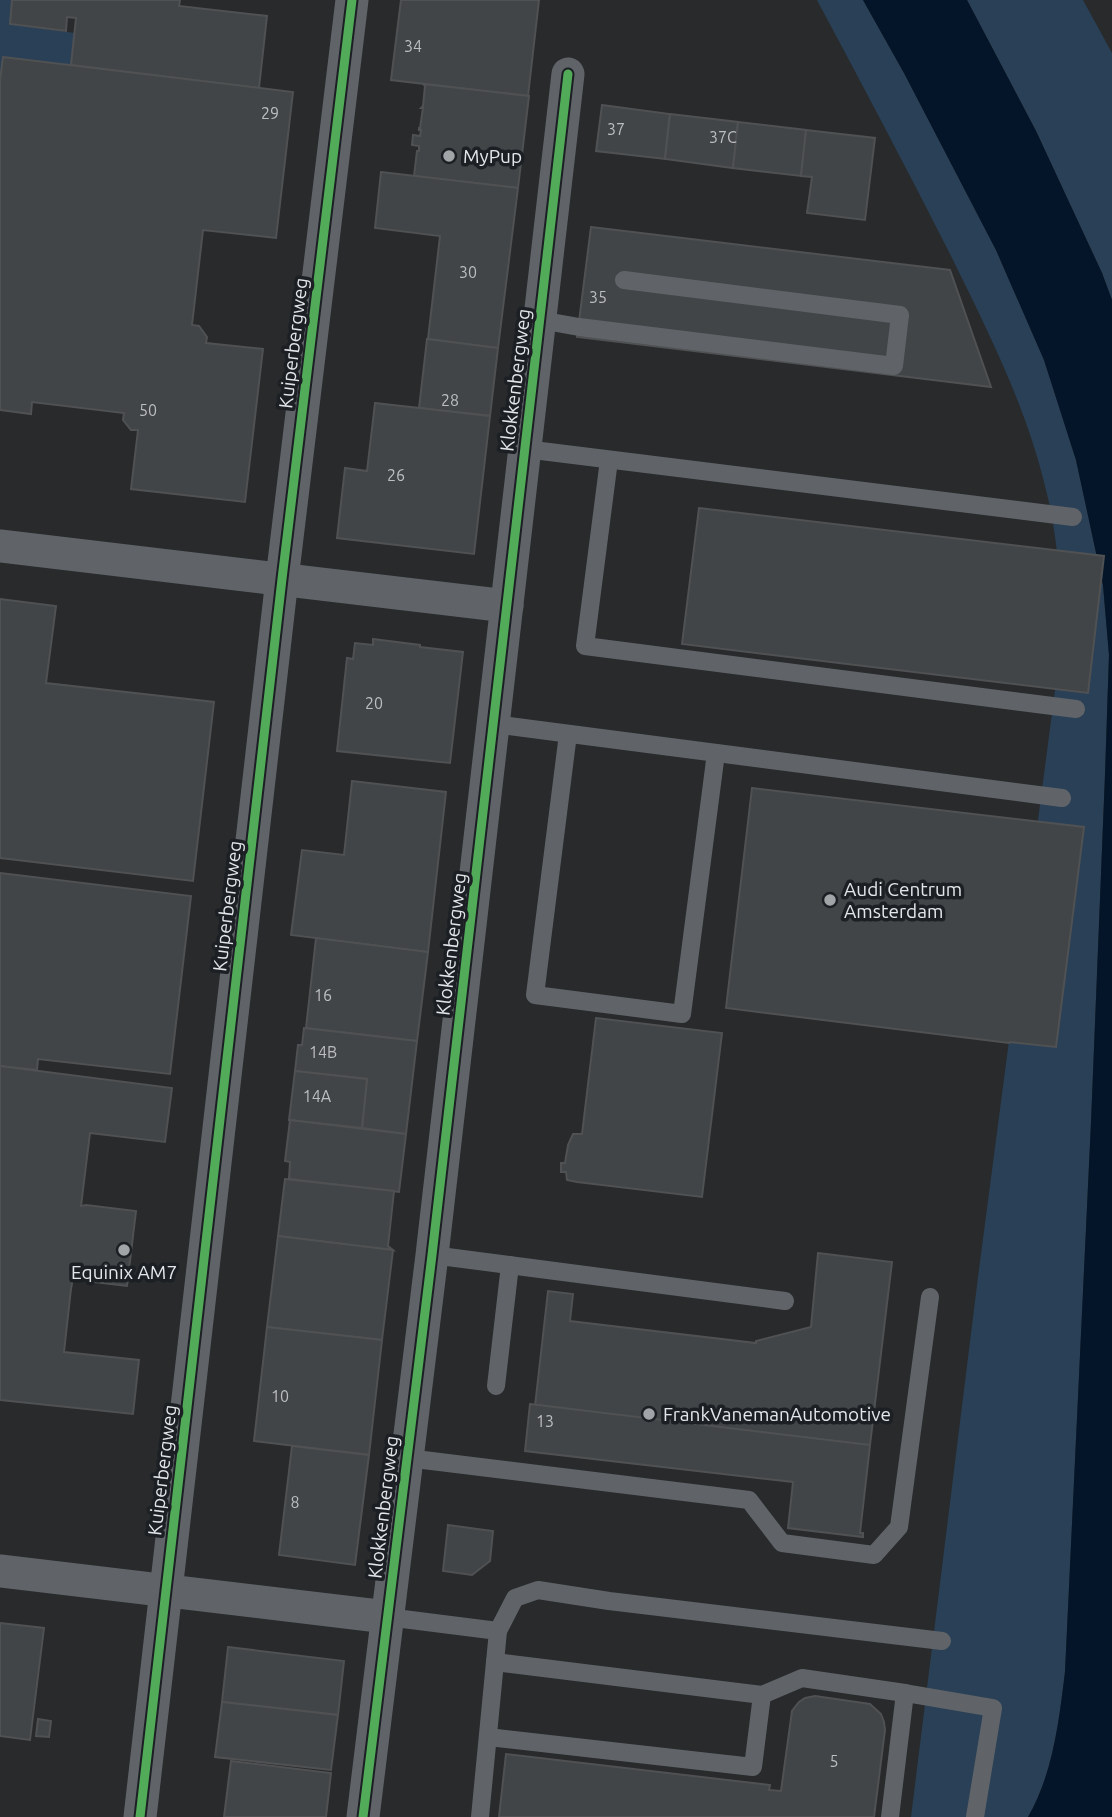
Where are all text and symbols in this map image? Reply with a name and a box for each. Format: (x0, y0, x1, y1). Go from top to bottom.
house number: 34 (404, 37, 422, 55)
house number: 29 (261, 104, 279, 122)
house number: 37 (607, 120, 625, 138)
house number: 37C (709, 128, 737, 146)
place label: MyPup (463, 145, 522, 167)
marker: MyPup (441, 148, 457, 164)
house number: 30 (459, 263, 477, 281)
street label: Kuiperbergweg (274, 276, 312, 410)
house number: 35 (589, 288, 607, 306)
street label: Klokkenbergweg (495, 307, 535, 453)
house number: 28 (441, 391, 459, 409)
house number: 50 (139, 401, 157, 419)
house number: 26 (387, 466, 405, 484)
house number: 20 (365, 694, 383, 712)
street label: Kuiperbergweg (208, 839, 246, 973)
street label: Klokkenbergweg (431, 871, 471, 1017)
place label: Audi Centrum Amsterdam (844, 878, 962, 922)
marker: Audi Centrum Amsterdam (822, 892, 838, 908)
house number: 16 (314, 986, 332, 1004)
house number: 14B (309, 1043, 337, 1061)
house number: 14A (303, 1087, 332, 1105)
marker: Equinix AM7 (116, 1242, 132, 1258)
place label: Equinix AM7 (71, 1261, 177, 1283)
house number: 10 (271, 1387, 289, 1405)
street label: Kuiperbergweg (143, 1403, 181, 1537)
place label: FrankVanemanAutomotive (663, 1403, 891, 1425)
marker: FrankVanemanAutomotive (641, 1406, 657, 1422)
house number: 13 (536, 1412, 554, 1430)
street label: Klokkenbergweg (363, 1434, 403, 1580)
house number: 8 (290, 1493, 300, 1511)
house number: 5 (829, 1752, 839, 1770)

